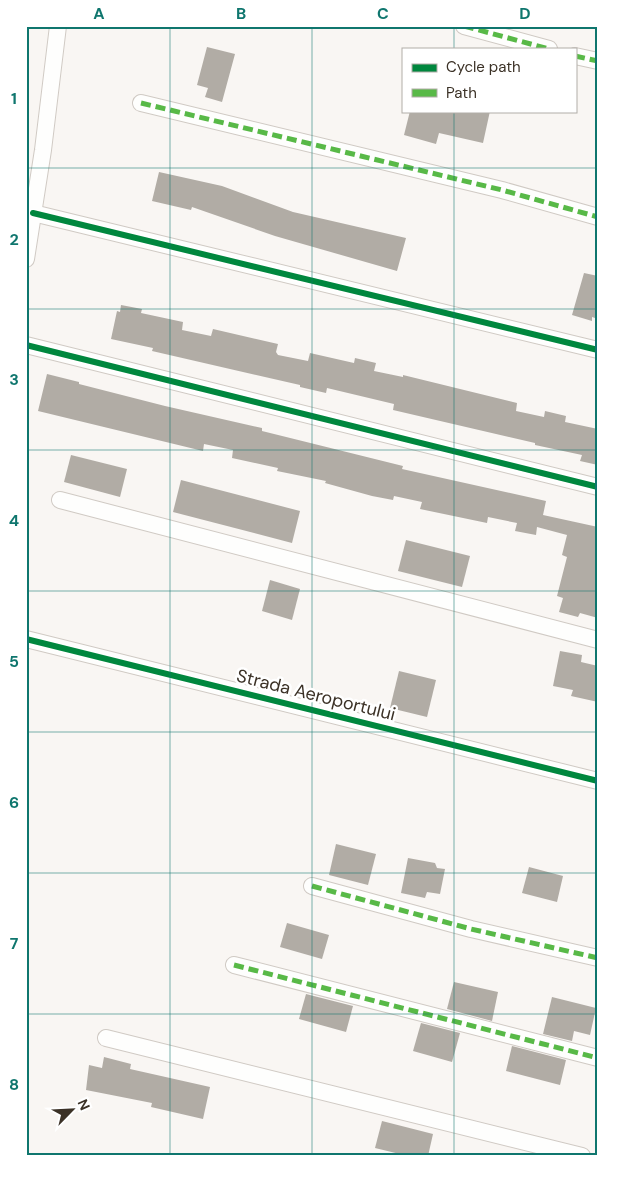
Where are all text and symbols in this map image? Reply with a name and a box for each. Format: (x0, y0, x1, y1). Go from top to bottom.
text: A (93, 3, 105, 24)
text: B (236, 3, 246, 24)
text: C (377, 3, 389, 24)
text: D (519, 3, 531, 24)
legend (402, 48, 576, 112)
text: Cycle path (446, 57, 521, 77)
text: Path (446, 83, 477, 103)
text: 1 (11, 88, 17, 109)
text: 2 (9, 229, 19, 250)
text: 3 (9, 369, 19, 390)
text: 4 (9, 510, 19, 531)
text: 5 (9, 651, 19, 672)
street label: Strada Aeroportului (234, 664, 398, 726)
text: 6 (9, 792, 19, 813)
text: 7 (10, 933, 19, 954)
text: 8 (9, 1074, 19, 1095)
north arrow (48, 1084, 98, 1134)
text: N (74, 1096, 94, 1113)

